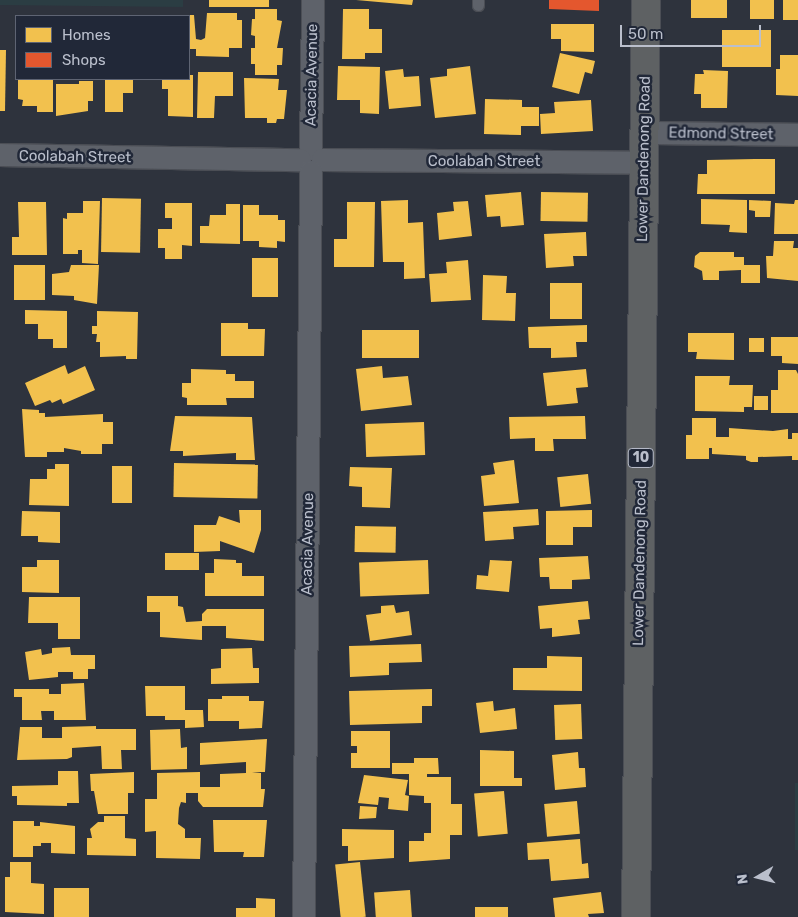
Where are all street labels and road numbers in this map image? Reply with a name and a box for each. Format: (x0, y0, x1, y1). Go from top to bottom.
street label: Acacia Avenue (302, 23, 322, 127)
street label: Lower Dandenong Road (634, 76, 654, 242)
street label: Edmond Street (668, 124, 774, 144)
street label: Coolabah Street (19, 147, 131, 167)
street label: Coolabah Street (428, 153, 540, 171)
road number: 10 (627, 446, 655, 469)
street label: Lower Dandenong Road (630, 480, 650, 646)
street label: Acacia Avenue (298, 492, 318, 596)

